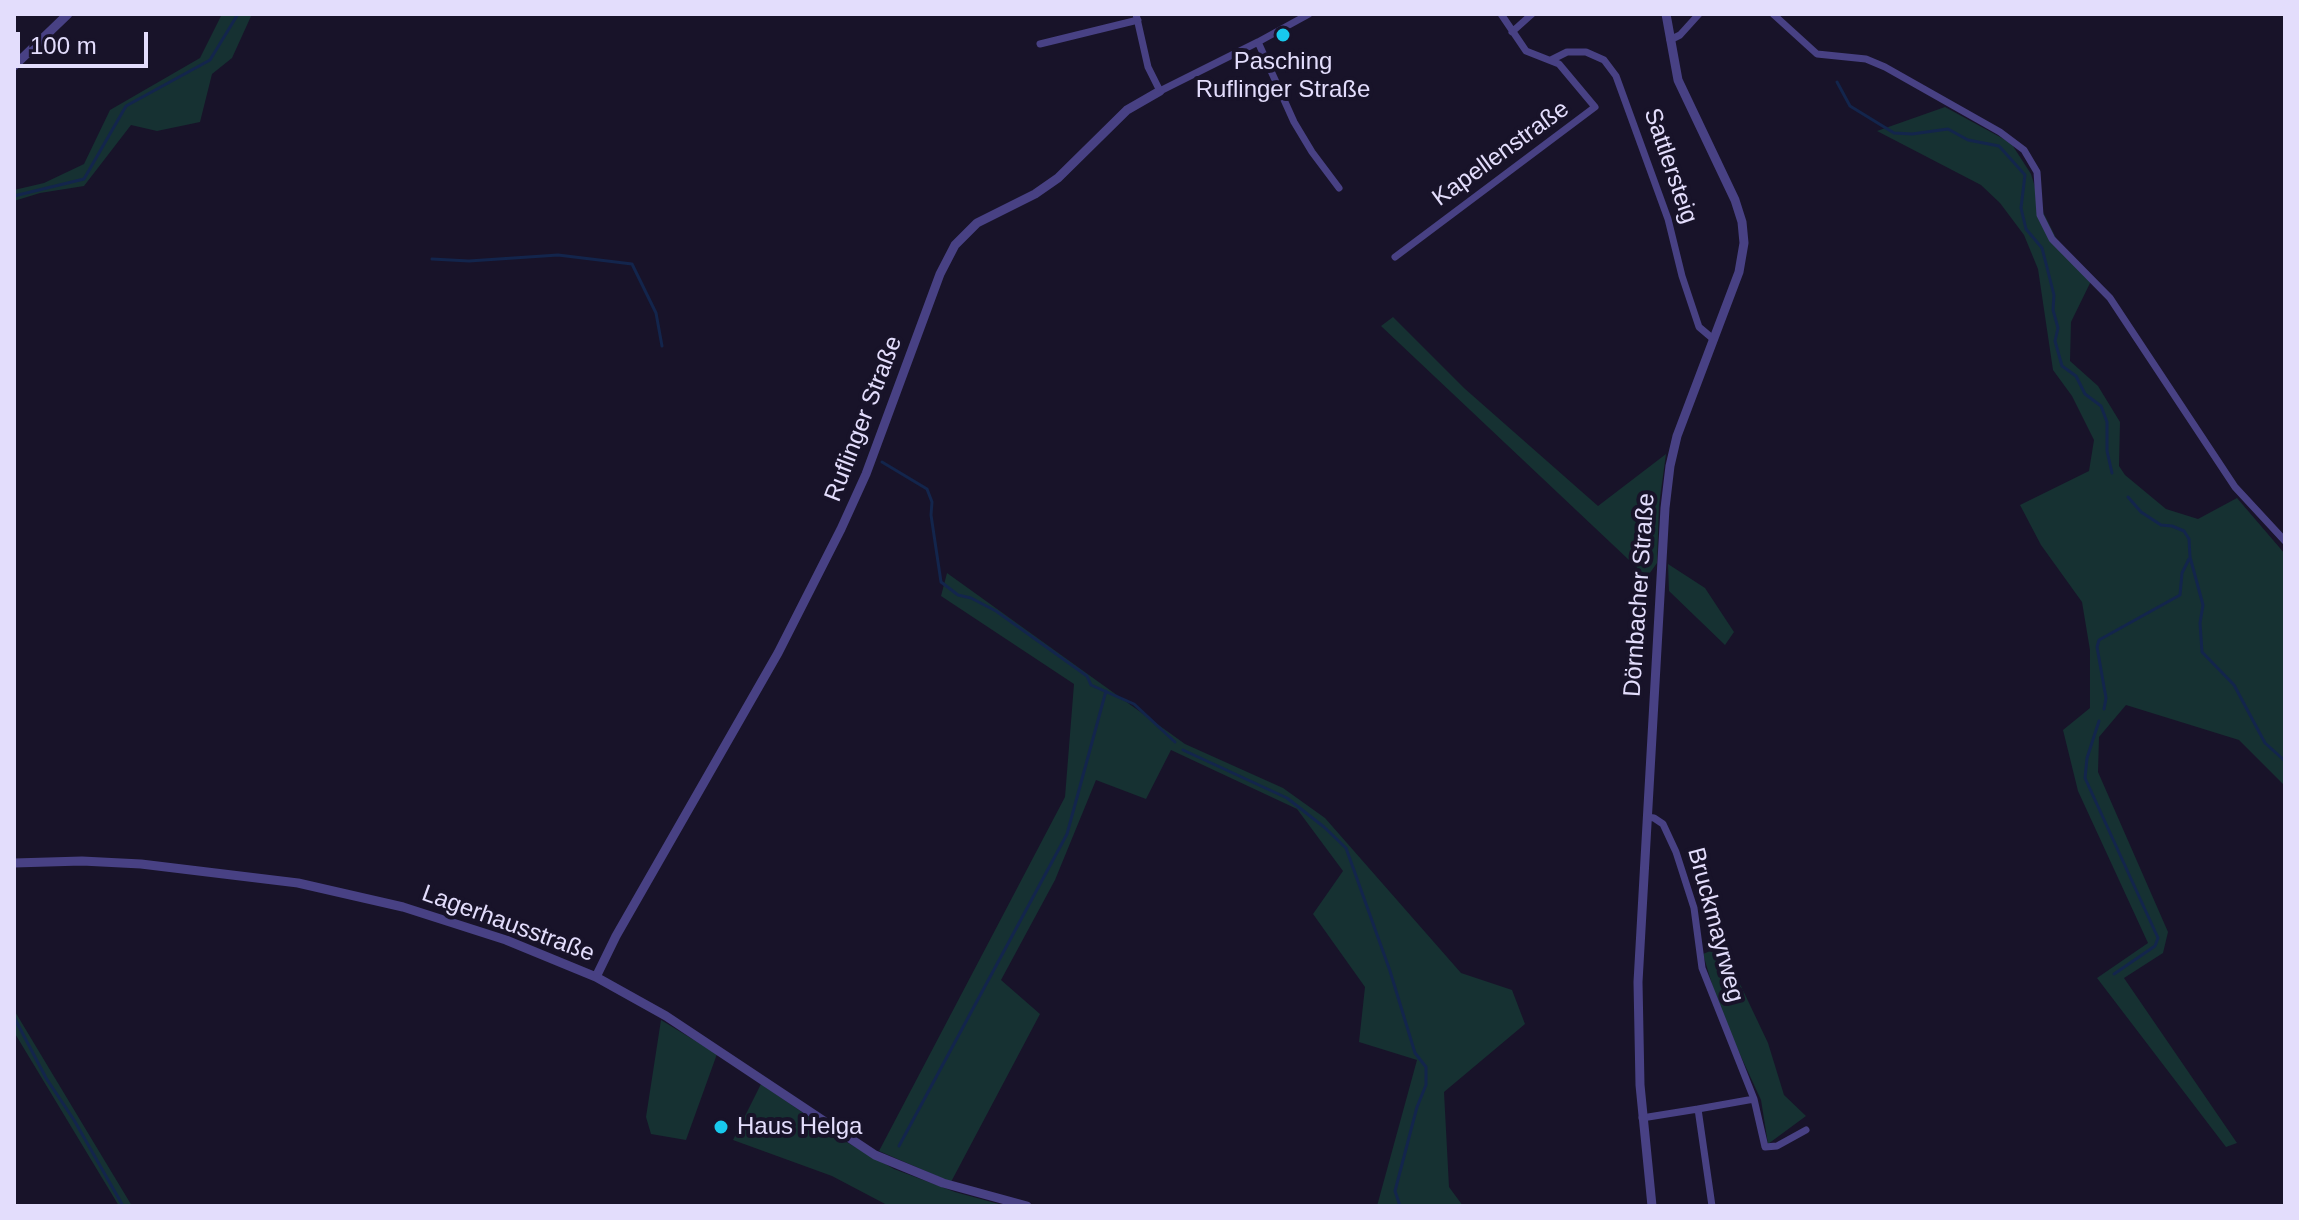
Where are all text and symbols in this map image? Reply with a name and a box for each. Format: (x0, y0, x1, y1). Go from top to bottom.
scale bar (20, 16, 152, 66)
marker: Pasching Ruflinger Straße (1274, 26, 1292, 44)
text: 100 m (30, 32, 97, 59)
place label: Pasching Ruflinger Straße (1196, 48, 1370, 104)
street label: Kapellenstraße (1427, 95, 1575, 213)
street label: Sattlersteig (1637, 105, 1703, 227)
street label: Ruflinger Straße (819, 332, 909, 506)
street label: Dörnbacher Straße (1619, 492, 1661, 698)
street label: Bruckmayrweg (1681, 845, 1749, 1005)
street label: Lagerhausstraße (418, 879, 598, 969)
place label: Haus Helga (737, 1113, 862, 1141)
marker: Haus Helga (712, 1118, 730, 1136)

